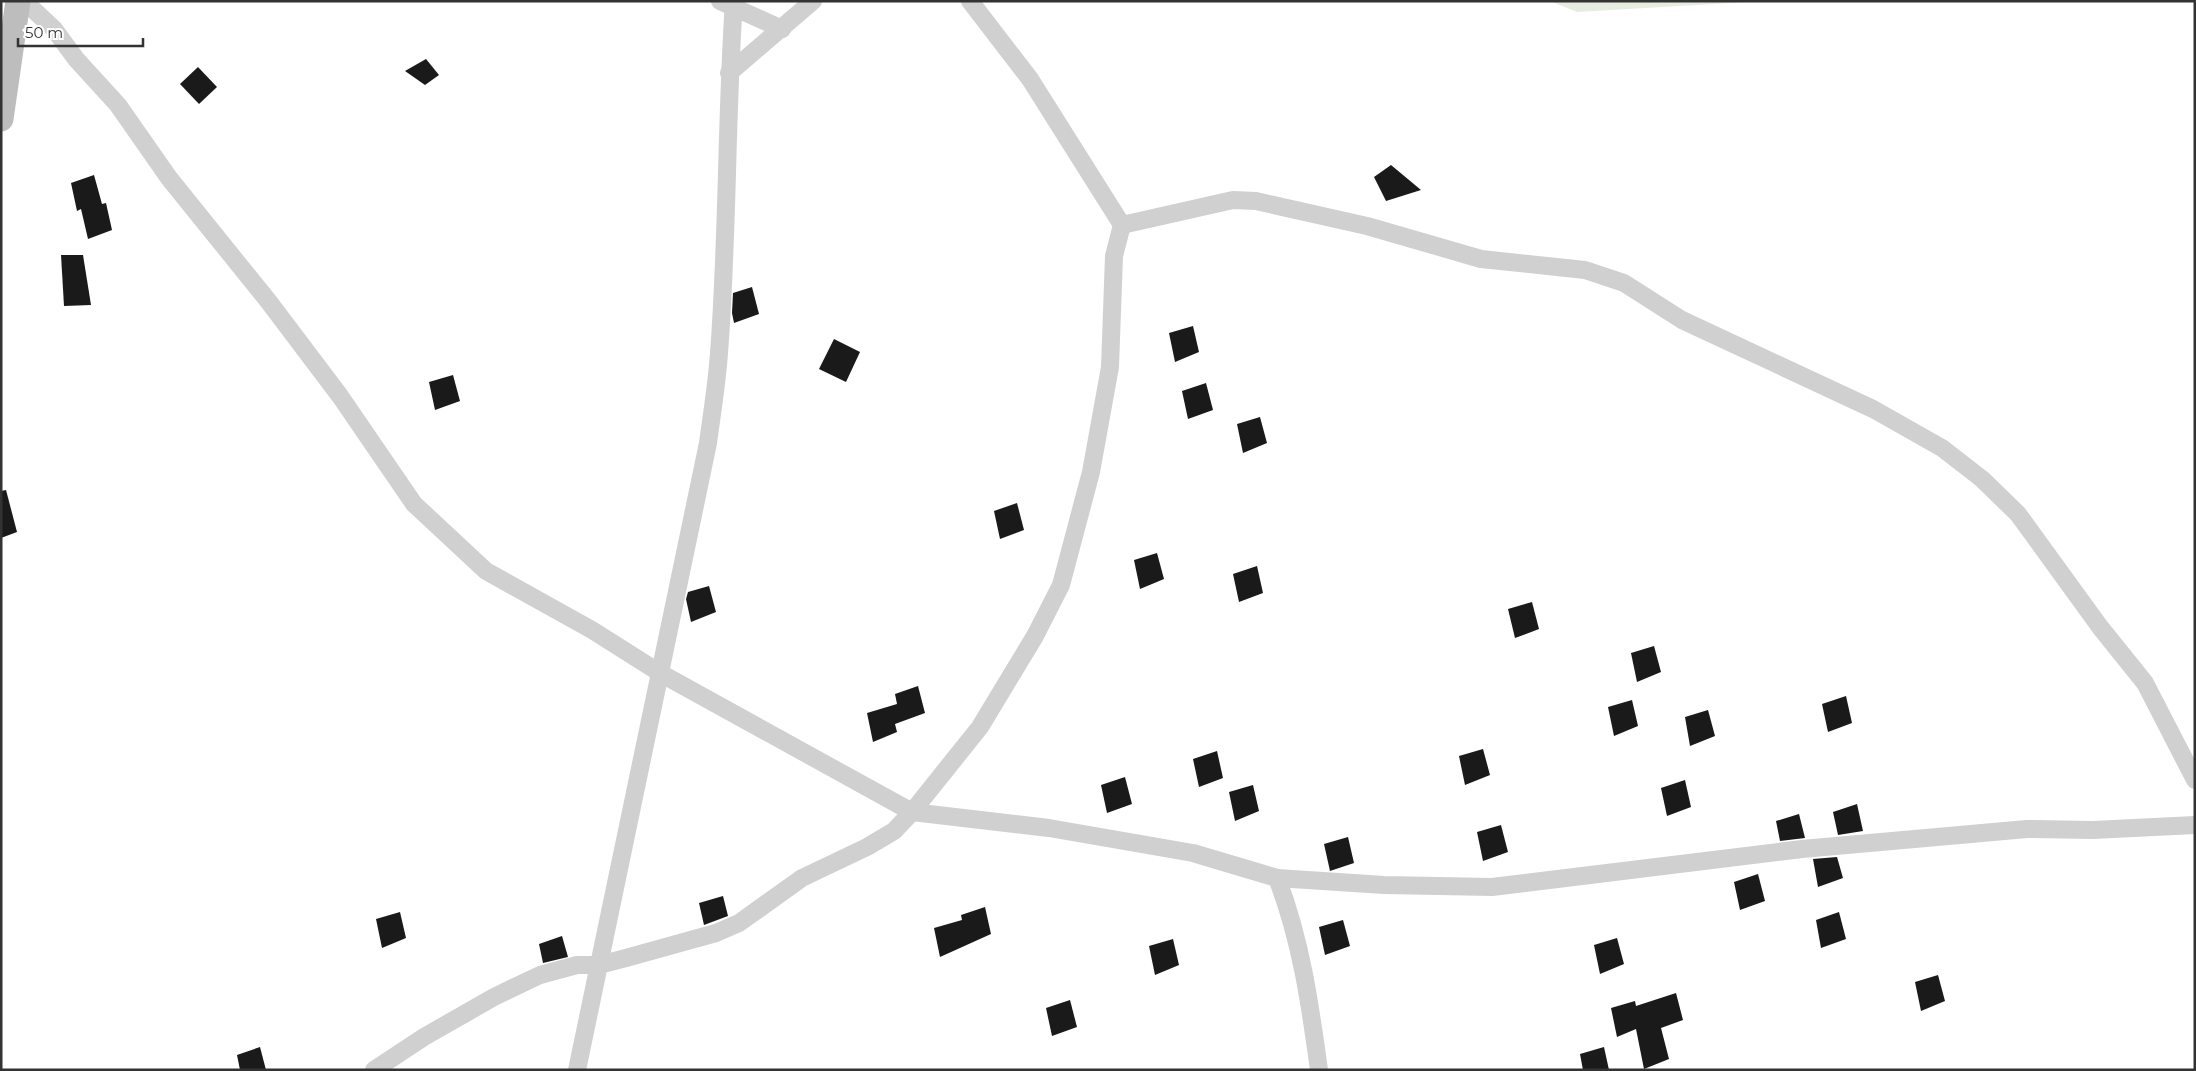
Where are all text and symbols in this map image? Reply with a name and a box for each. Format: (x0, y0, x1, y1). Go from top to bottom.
scale bar (18, 15, 142, 47)
text: 50 m (25, 23, 63, 42)

